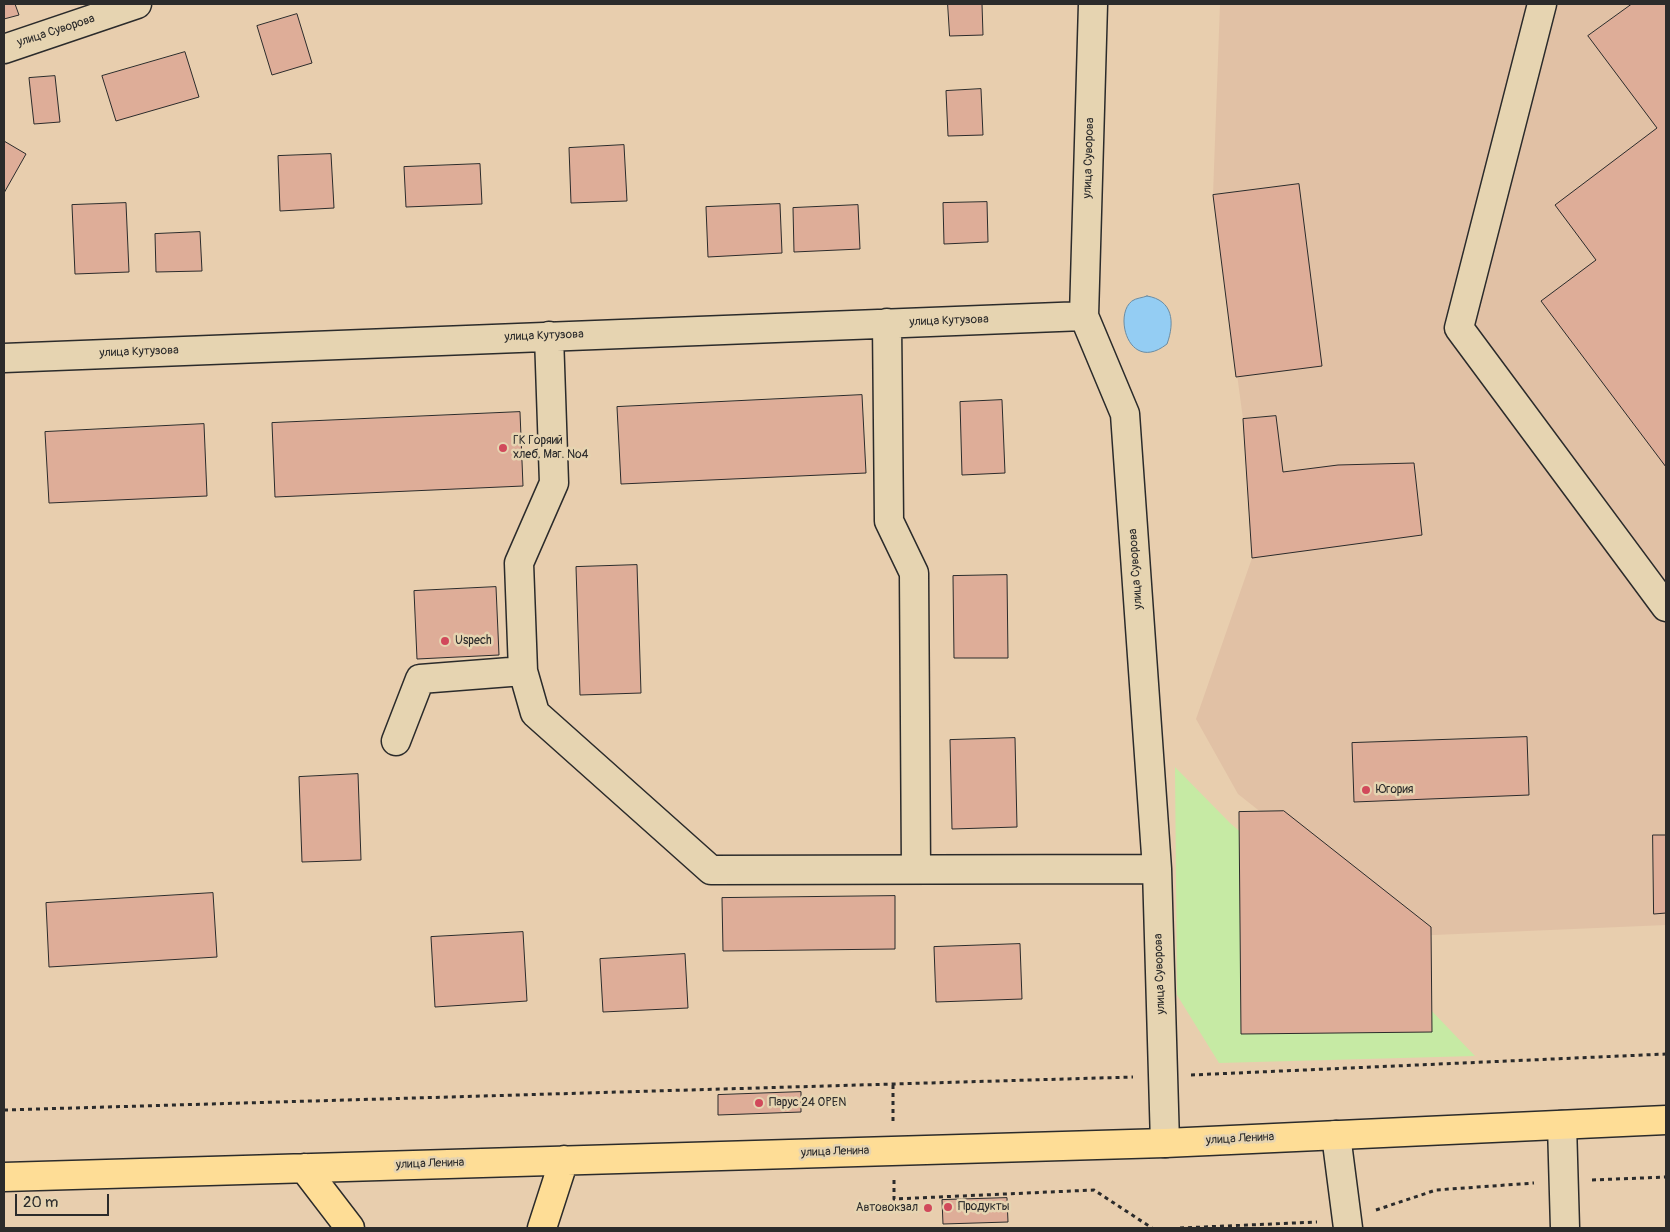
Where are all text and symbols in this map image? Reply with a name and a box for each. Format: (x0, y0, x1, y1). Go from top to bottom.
street label: улица Суворова (15, 12, 97, 50)
street label: улица Суворова (1080, 117, 1098, 199)
street label: улица Кутузова (909, 312, 989, 330)
street label: улица Кутузова (504, 327, 584, 345)
street label: улица Кутузова (99, 343, 179, 361)
place label: ГК Горяий хлеб. Маг. №4 (513, 434, 588, 462)
marker: ГК Горяий хлеб. Маг. №4 (497, 442, 509, 454)
street label: улица Суворова (1126, 528, 1146, 610)
place label: Uspech (455, 634, 492, 648)
marker: Uspech (439, 635, 451, 647)
place label: Югория (1376, 783, 1414, 797)
marker: Югория (1360, 784, 1372, 796)
street label: улица Суворова (1151, 933, 1169, 1015)
place label: Парус 24 OPEN (769, 1096, 846, 1110)
marker: Парус 24 OPEN (753, 1097, 765, 1109)
street label: улица Ленина (1205, 1130, 1275, 1148)
street label: улица Ленина (801, 1144, 869, 1160)
street label: улица Ленина (396, 1156, 464, 1172)
scale bar (18, 1184, 111, 1216)
text: 20 m (23, 1193, 58, 1212)
place label: Продукты (958, 1200, 1010, 1214)
place label: Автовокзал (856, 1201, 918, 1215)
marker: Продукты (942, 1201, 954, 1213)
marker: Автовокзал (922, 1202, 934, 1214)

